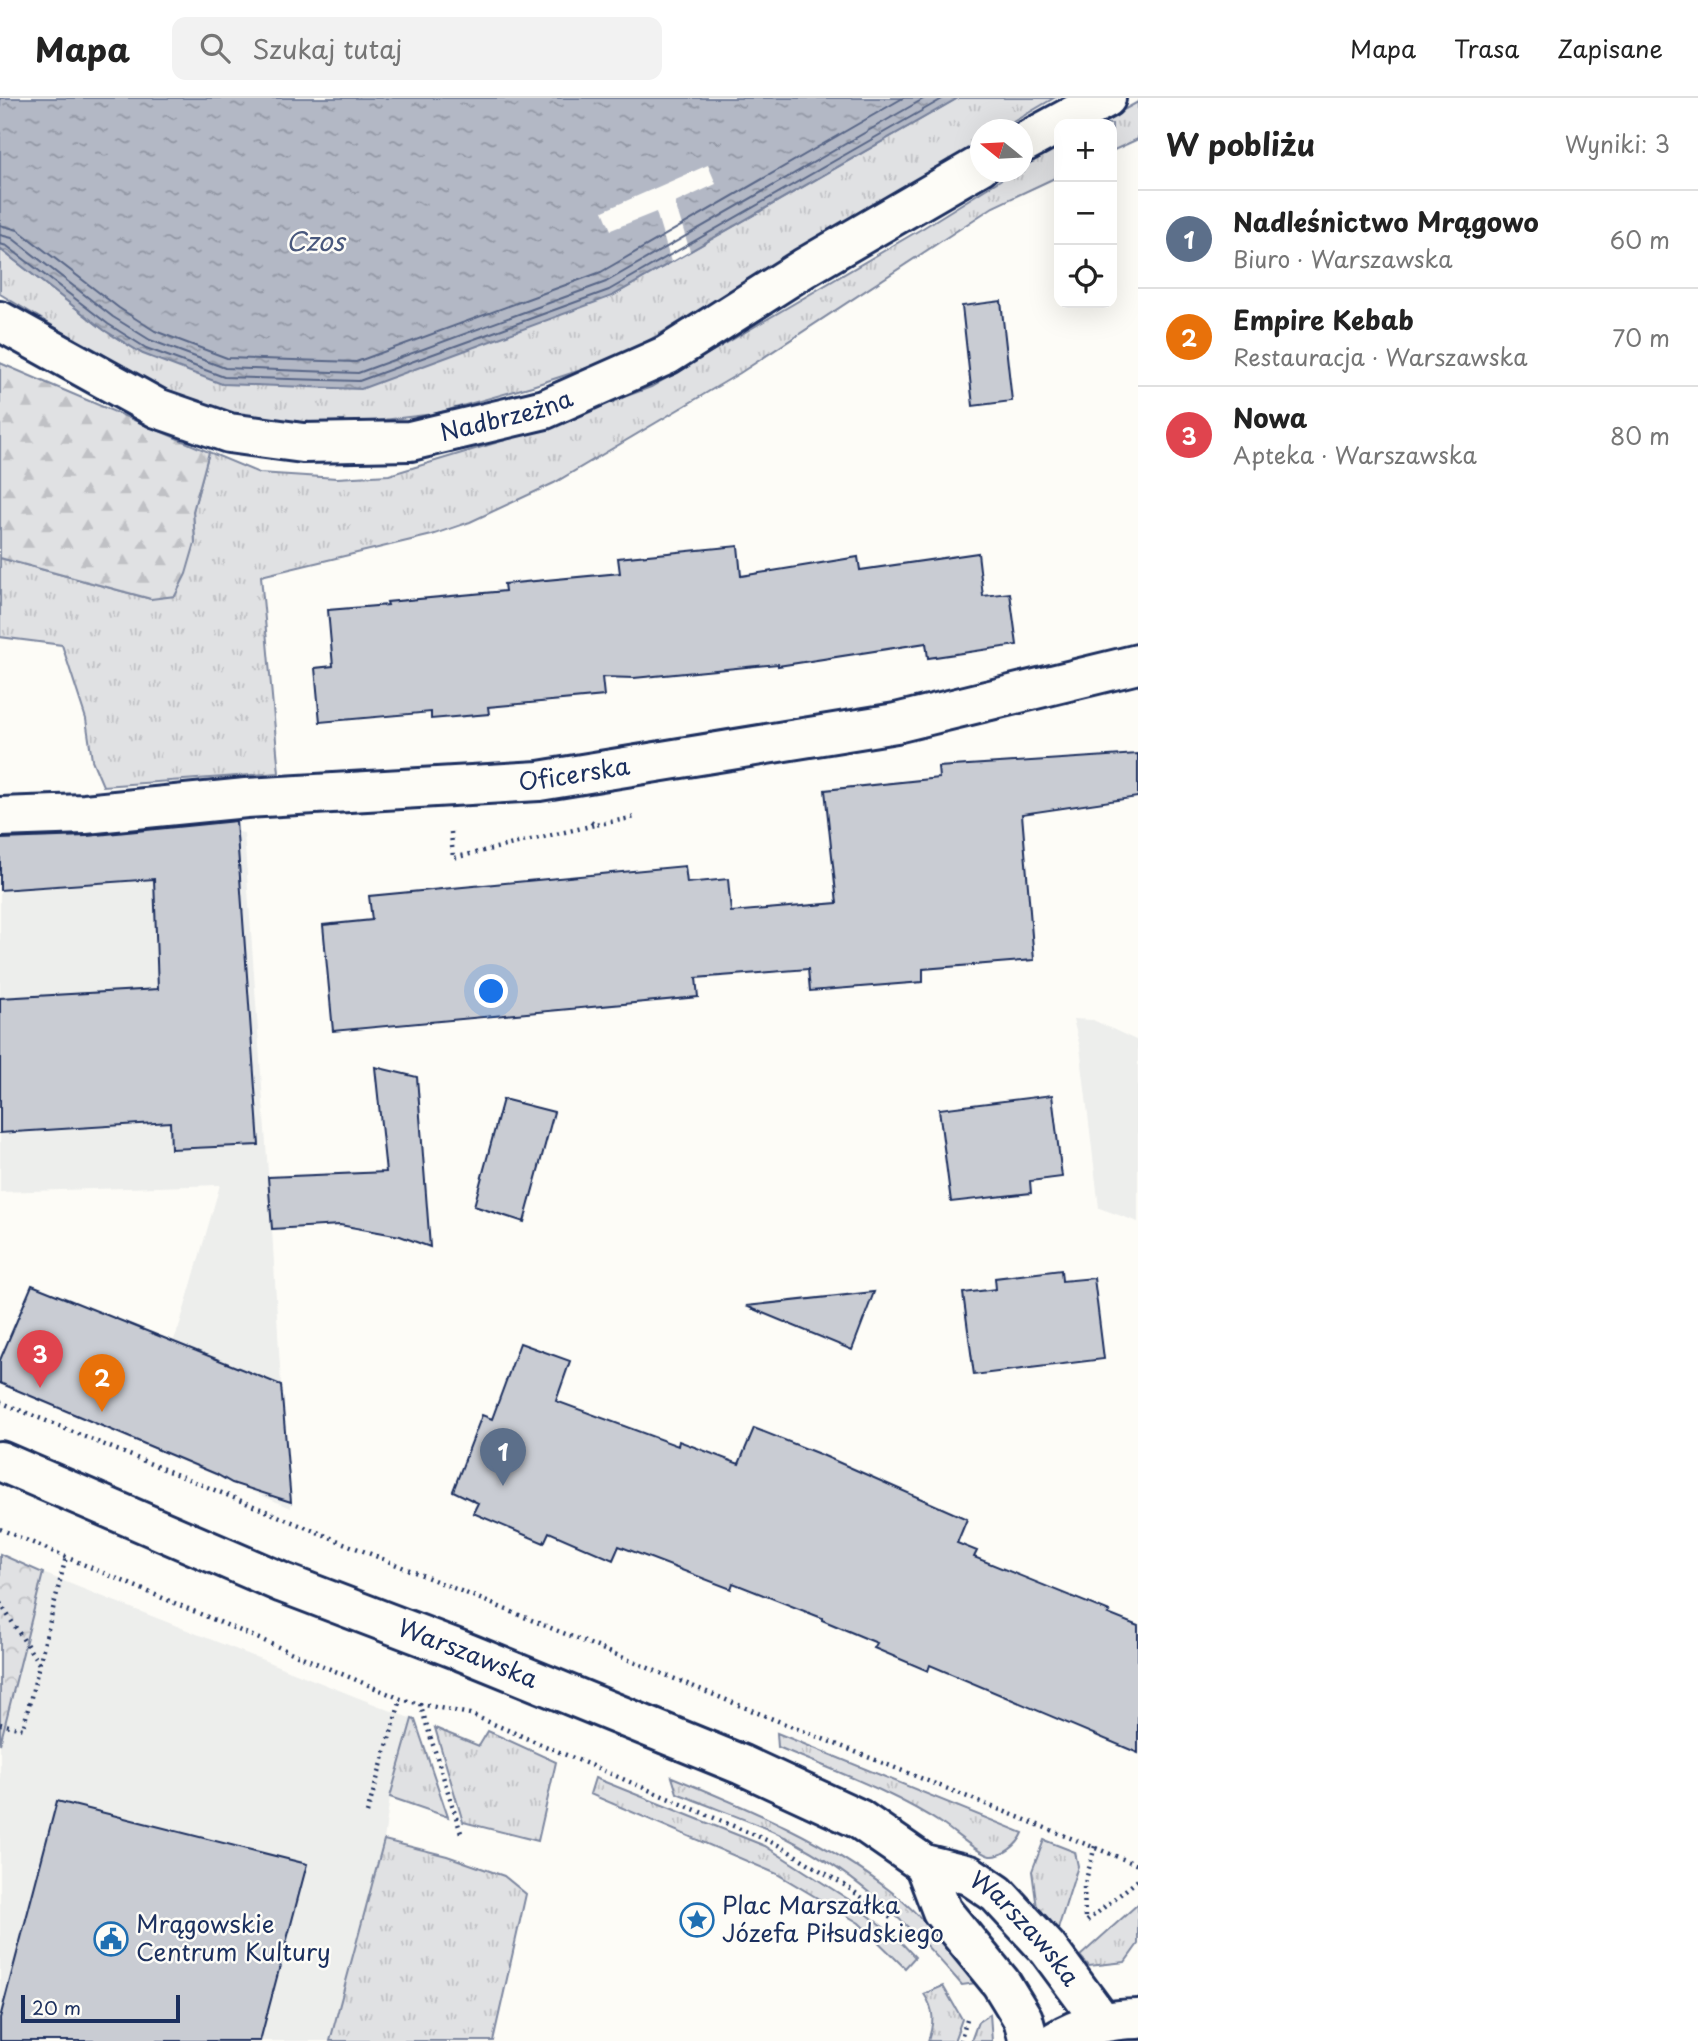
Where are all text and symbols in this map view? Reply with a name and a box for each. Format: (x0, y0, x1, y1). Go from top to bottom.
search box (172, 17, 662, 80)
text: Mapa (35, 23, 130, 73)
icon: search (196, 29, 234, 67)
text: Szukaj tutaj (252, 29, 402, 68)
text: Mapa (1350, 30, 1416, 66)
text: Trasa (1454, 30, 1519, 66)
text: Zapisane (1557, 30, 1663, 66)
north arrow (970, 119, 1033, 182)
map controls (1054, 119, 1117, 308)
button: + (1054, 119, 1117, 182)
text: W pobliżu (1166, 121, 1315, 166)
text: Wyniki: 3 (1565, 126, 1670, 161)
button: − (1054, 182, 1117, 245)
text: Nadleśnictwo Mrągowo (1233, 202, 1539, 241)
water label: Czos (286, 221, 346, 260)
text: 1 (1184, 222, 1195, 257)
text: 60 m (1610, 222, 1670, 257)
text: Biuro · Warszawska (1233, 241, 1453, 276)
button: locate (1054, 245, 1117, 308)
text: Empire Kebab (1233, 300, 1414, 339)
text: 2 (1181, 320, 1197, 355)
text: 70 m (1612, 320, 1670, 355)
text: Restauracja · Warszawska (1233, 339, 1527, 374)
street label: Nadbrzeżna (436, 379, 578, 449)
text: Nowa (1233, 398, 1307, 437)
text: 3 (1181, 418, 1197, 453)
text: 80 m (1610, 418, 1670, 453)
text: Apteka · Warszawska (1233, 437, 1477, 472)
street label: Oficerska (517, 747, 632, 798)
your location (474, 974, 508, 1008)
pin: 3 (17, 1330, 63, 1388)
pin: 2 (79, 1354, 125, 1412)
pin: 1 (480, 1428, 526, 1486)
street label: Warszawska (393, 1608, 544, 1696)
street label: Warszawska (964, 1861, 1089, 1993)
place label: Plac Marszałka Józefa Piłsudskiego (722, 1886, 944, 1950)
place icon: Plac Marszałka Józefa Piłsudskiego (678, 1901, 716, 1939)
place label: Mrągowskie Centrum Kultury (136, 1905, 331, 1969)
public building icon: Mrągowskie Centrum Kultury (92, 1920, 130, 1958)
scale bar (21, 1992, 180, 2024)
text: 20 m (32, 1993, 81, 2021)

